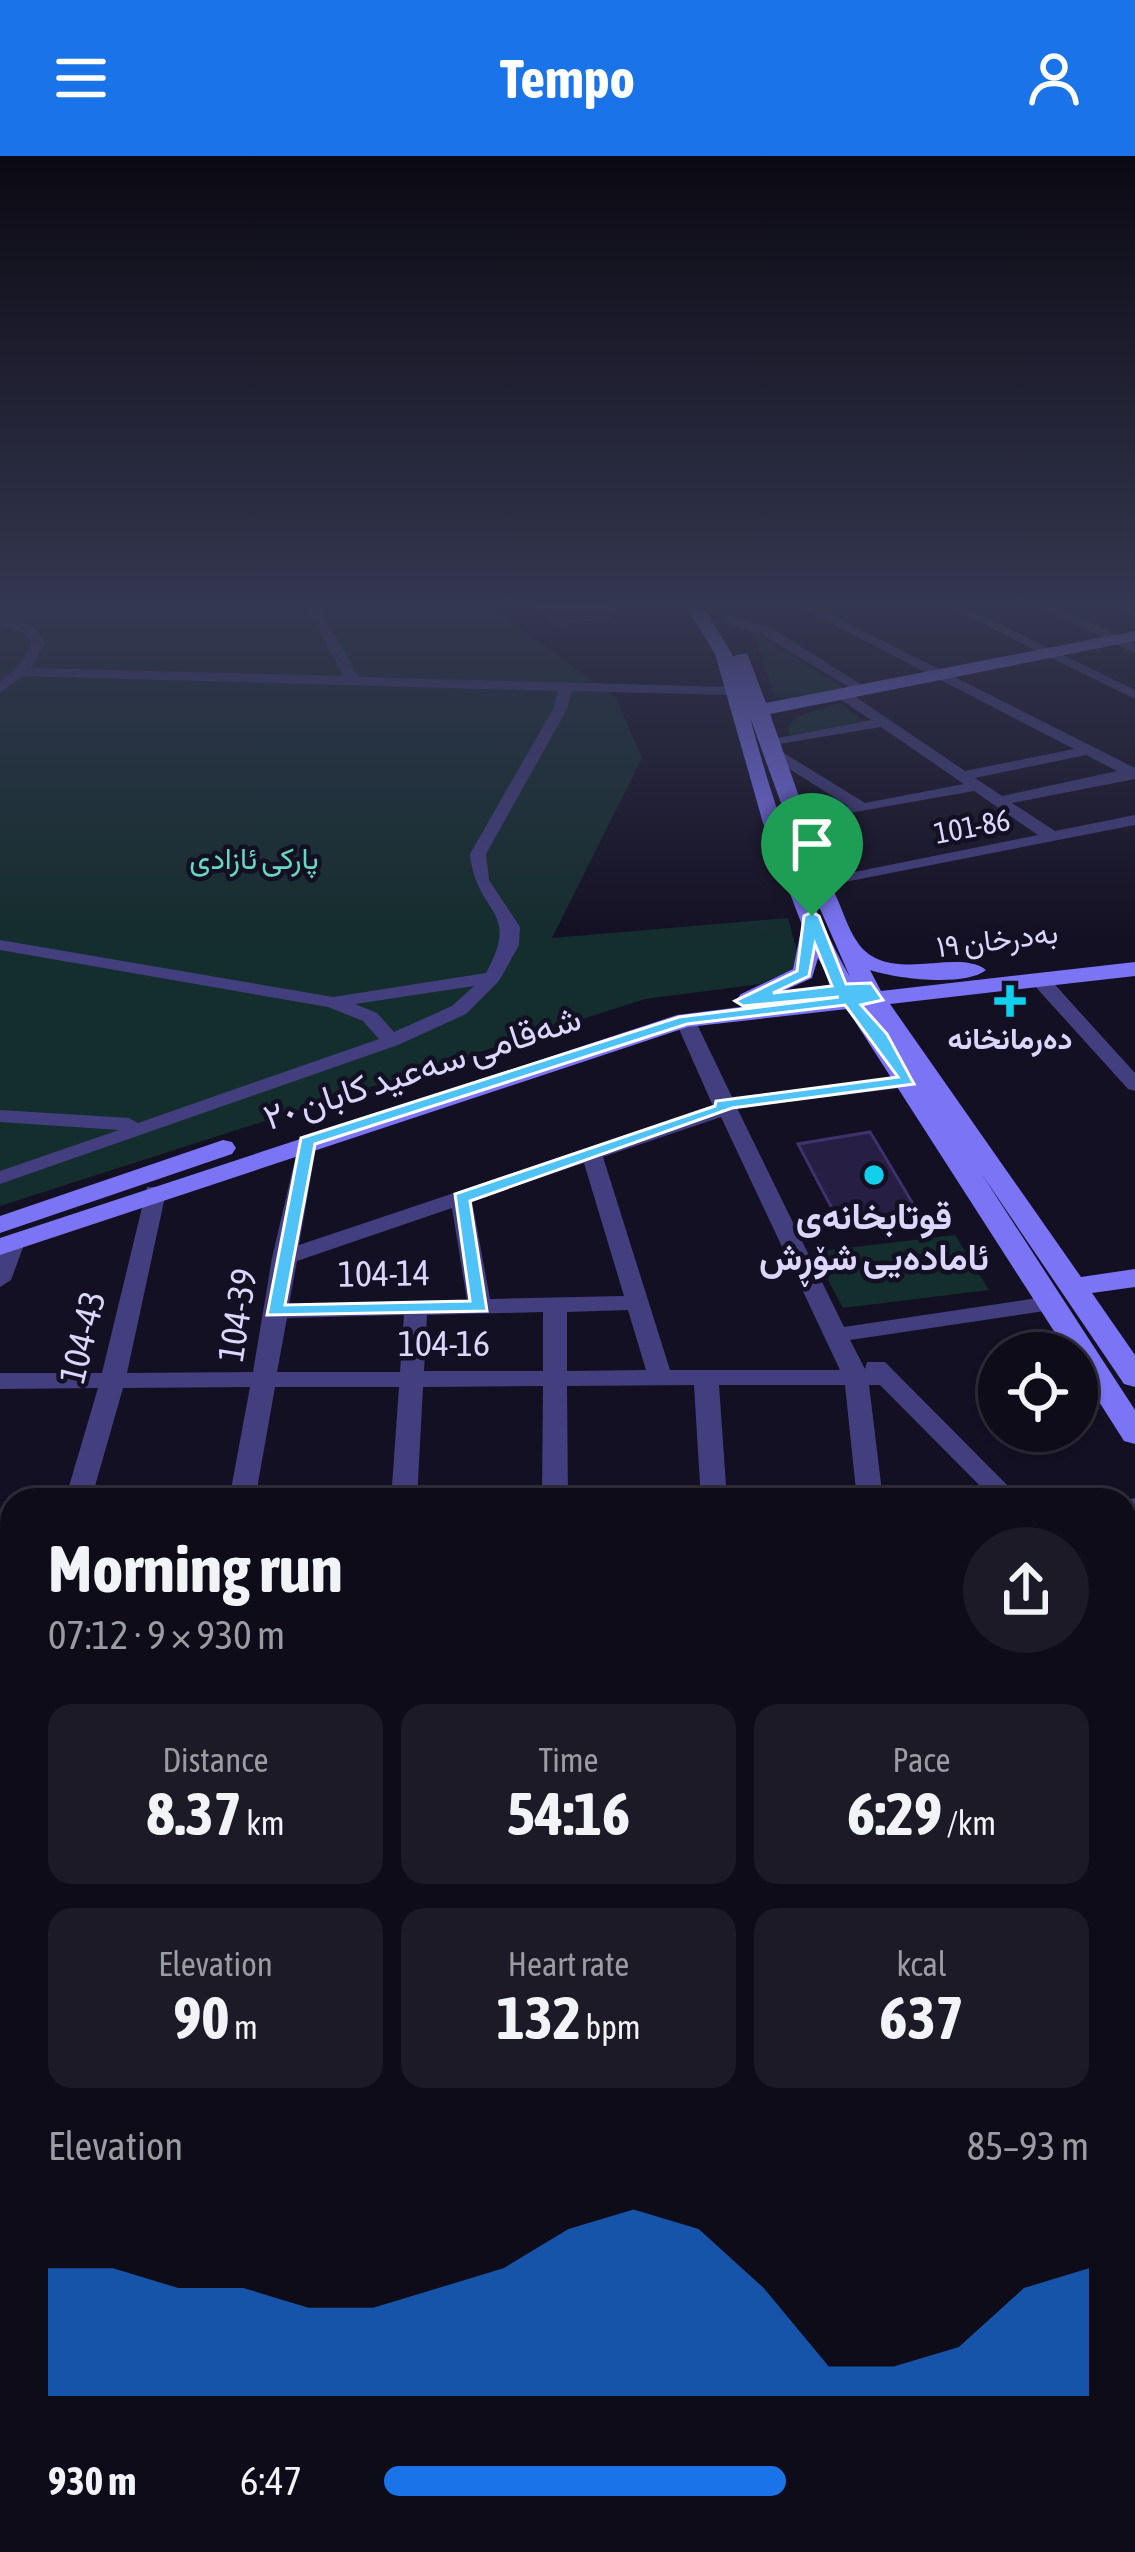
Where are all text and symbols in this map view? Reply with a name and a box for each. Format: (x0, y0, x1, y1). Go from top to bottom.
icon: menu (48, 45, 114, 111)
icon: person (1021, 45, 1087, 111)
text: Tempo (500, 48, 635, 109)
pin (761, 793, 863, 916)
street label: 101-86 (931, 802, 1013, 850)
icon: arrive (779, 811, 845, 877)
park label: پارکی ئازادی (189, 841, 319, 879)
street label: بەدرخان ١٩ (934, 915, 1060, 965)
marker: دەرمانخانە (997, 988, 1023, 1014)
street label: شەقامی سەعید کابان ٢٠ (258, 996, 586, 1139)
place label: دەرمانخانە (948, 1021, 1072, 1057)
marker: قوتابخانەی ئامادەیی شۆڕش (861, 1162, 887, 1188)
place label: قوتابخانەی ئامادەیی شۆڕش (759, 1195, 989, 1287)
street label: 104-14 (338, 1251, 430, 1295)
street label: 104-39 (209, 1265, 265, 1365)
street label: 104-43 (50, 1287, 114, 1387)
street label: 104-16 (398, 1322, 490, 1364)
map controls (978, 1332, 1098, 1452)
button: locate (978, 1332, 1098, 1452)
button: share (963, 1527, 1089, 1653)
text: Morning run (48, 1530, 343, 1606)
text: 07:12 · 9 × 930 m (48, 1613, 285, 1657)
text: Distance (163, 1741, 268, 1779)
text: Time (538, 1741, 599, 1779)
text: Pace (892, 1741, 951, 1779)
text: 8.37 (146, 1779, 242, 1848)
text: 54:16 (507, 1779, 630, 1848)
text: 6:29 (847, 1779, 942, 1848)
text: km (242, 1804, 285, 1842)
text: /km (942, 1804, 996, 1842)
text: Elevation (158, 1945, 273, 1983)
text: Heart rate (508, 1945, 629, 1983)
text: kcal (896, 1945, 947, 1983)
text: 90 (173, 1983, 230, 2052)
text: 132 (496, 1983, 581, 2052)
text: 637 (879, 1983, 964, 2052)
text: m (230, 2008, 258, 2046)
text: bpm (581, 2008, 641, 2046)
text: Elevation (48, 2124, 183, 2168)
text: 85–93 m (967, 2124, 1089, 2168)
text: 930 m (48, 2459, 136, 2503)
text: 6:47 (240, 2459, 302, 2503)

